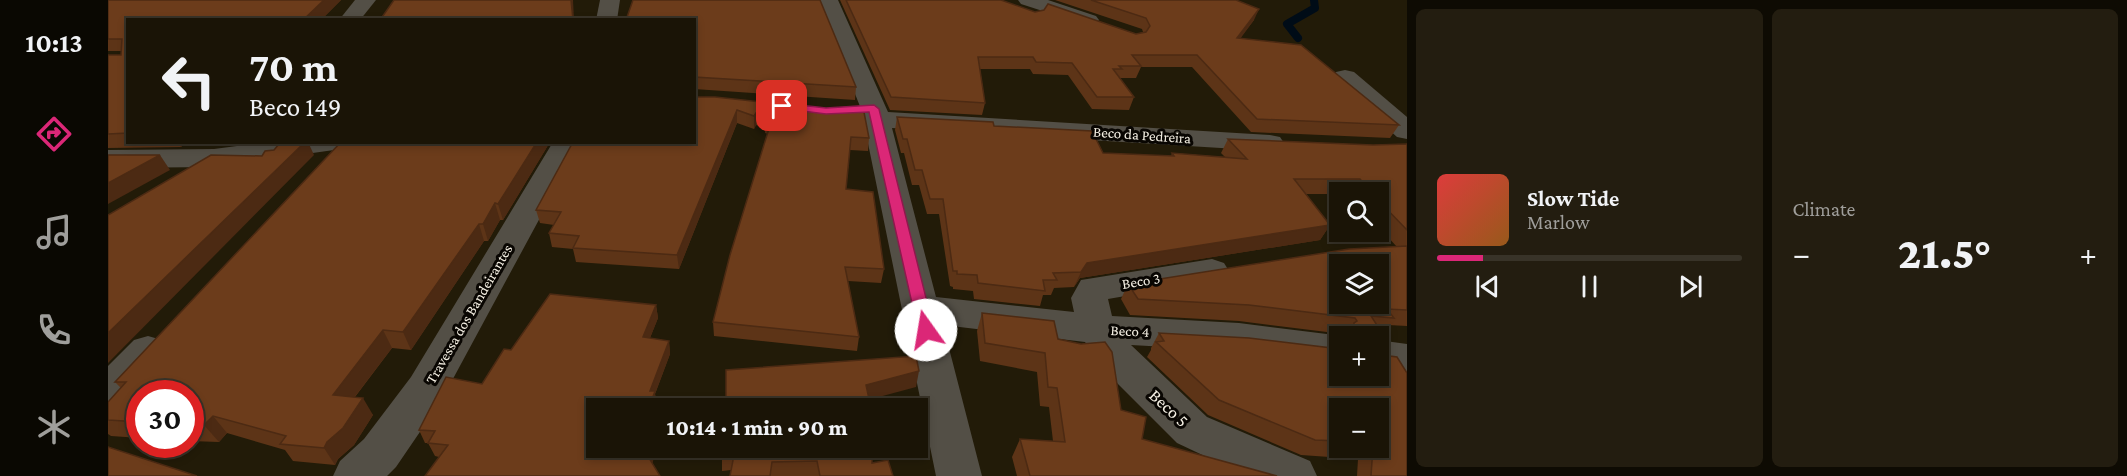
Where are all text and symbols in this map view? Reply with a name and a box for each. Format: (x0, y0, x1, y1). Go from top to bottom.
text: 10:13 (25, 28, 83, 58)
icon: left (150, 42, 228, 120)
text: 70 m (249, 43, 338, 90)
pin (756, 80, 807, 131)
icon: arrive (765, 89, 798, 122)
text: Beco 149 (249, 92, 341, 122)
icon: directions (33, 113, 75, 155)
street label: Beco da Pedreira (1093, 124, 1192, 146)
map controls (1329, 182, 1389, 458)
button: search (1329, 182, 1389, 242)
text: Slow Tide (1527, 186, 1619, 211)
text: Climate (1793, 198, 1855, 220)
icon: music (33, 211, 75, 253)
text: Marlow (1527, 211, 1590, 233)
text: 21.5° (1898, 228, 1992, 278)
text: − (1793, 235, 1810, 272)
text: + (2080, 235, 2097, 272)
street label: Travessa dos Bandeirantes (423, 241, 515, 386)
button: layers (1329, 254, 1389, 314)
street label: Beco 3 (1121, 270, 1161, 292)
icon: previous (1471, 270, 1504, 303)
icon: pause (1573, 270, 1606, 303)
icon: next (1674, 270, 1707, 303)
position arrow (894, 298, 958, 362)
icon: phone (33, 309, 75, 351)
street label: Beco 4 (1110, 322, 1150, 340)
button: + (1329, 326, 1389, 386)
speed limit sign: 30 (126, 380, 204, 458)
street label: Beco 5 (1145, 385, 1193, 431)
button: − (1329, 398, 1389, 458)
icon: climate (33, 406, 75, 448)
text: 10:14 · 1 min · 90 m (667, 415, 847, 440)

